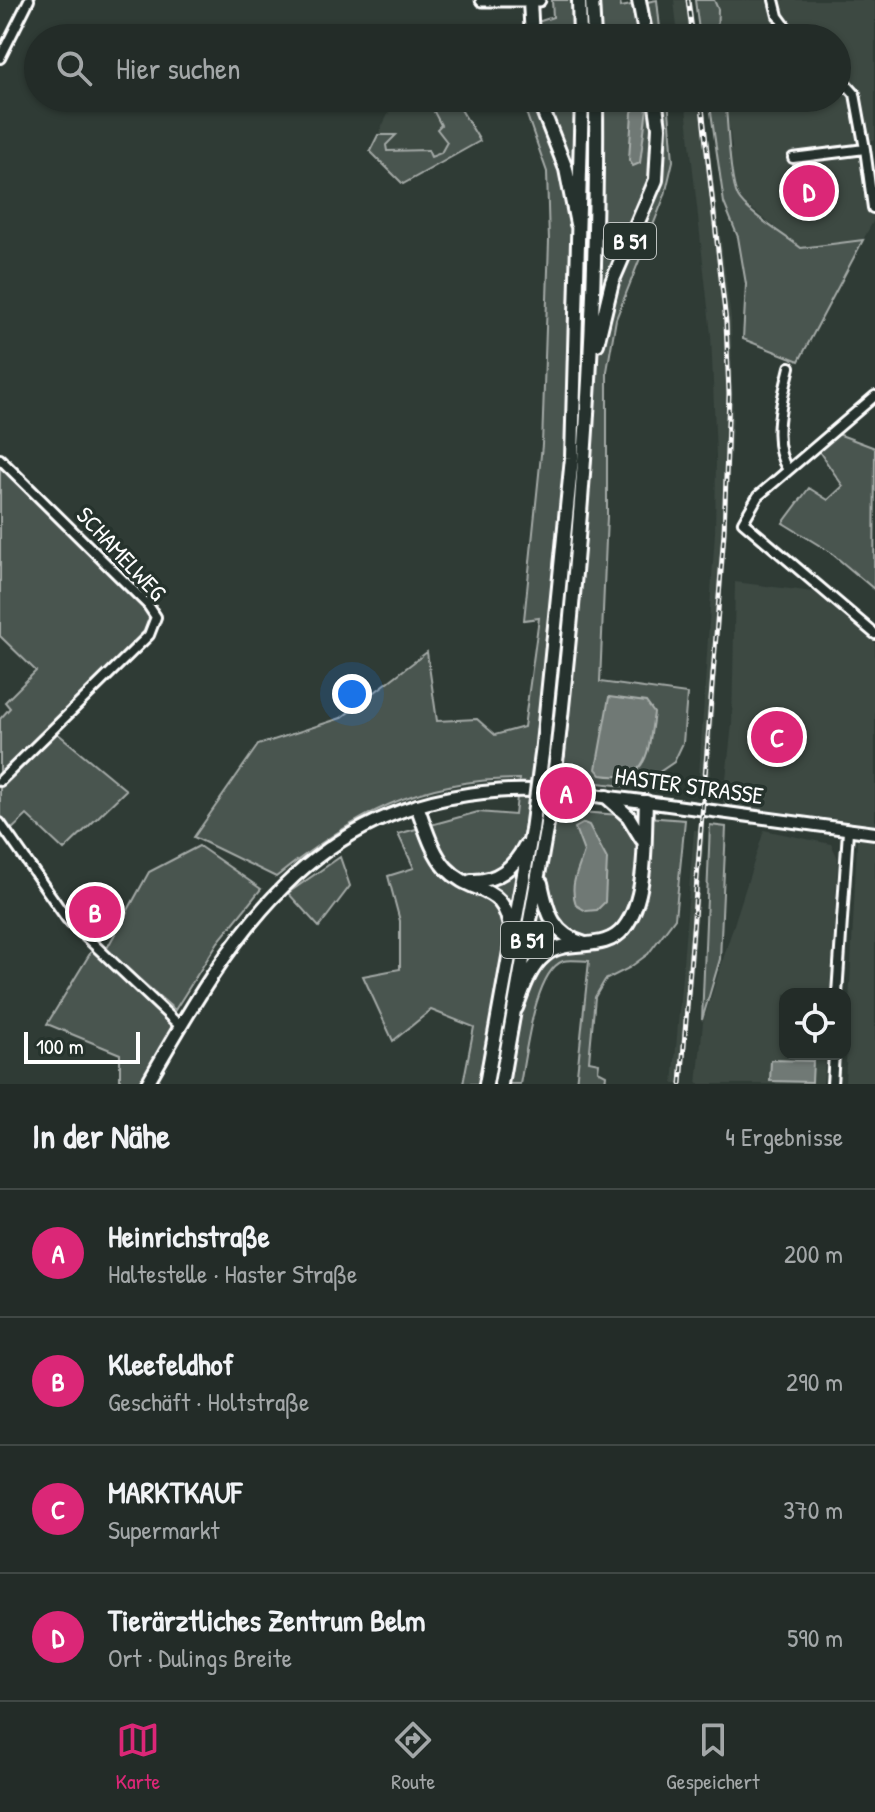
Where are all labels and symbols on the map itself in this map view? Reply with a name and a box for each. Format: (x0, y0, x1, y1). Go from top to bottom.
pin: D (783, 161, 835, 221)
road number: B 51 (604, 223, 656, 259)
street label: SCHAMELWEG (70, 499, 174, 608)
your location (332, 674, 372, 714)
pin: C (751, 707, 803, 767)
street label: HASTER STRASSE (613, 759, 766, 811)
pin: A (540, 763, 592, 823)
pin: B (69, 882, 121, 942)
road number: B 51 (501, 922, 553, 958)
scale bar (24, 1028, 140, 1064)

